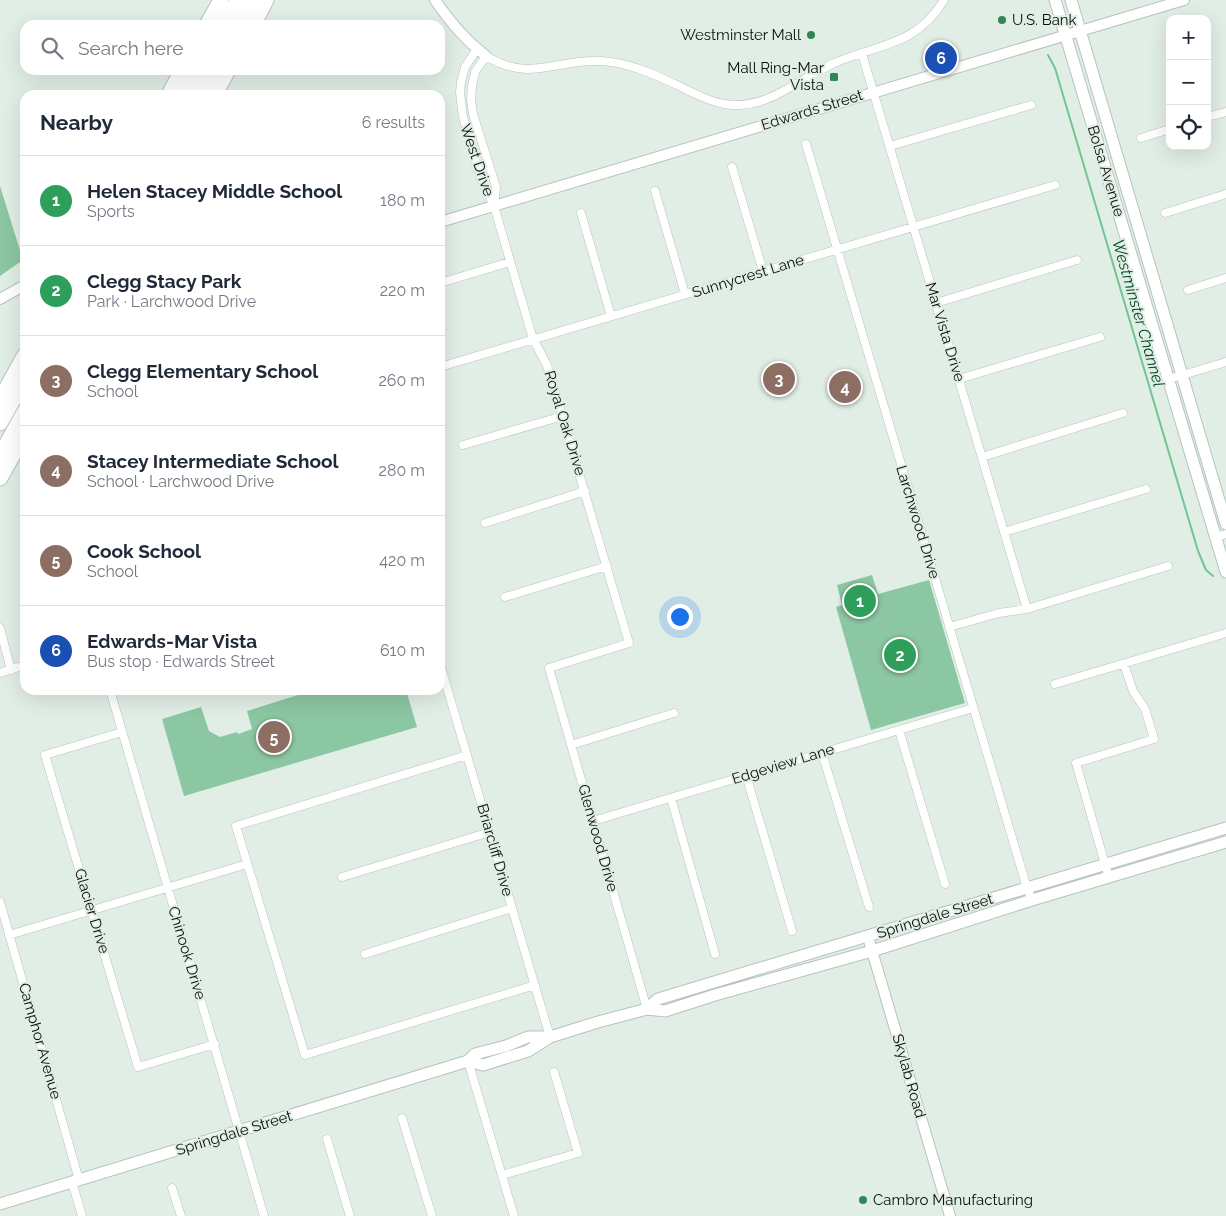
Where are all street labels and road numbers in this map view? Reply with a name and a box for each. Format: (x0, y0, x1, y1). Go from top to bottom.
street label: Edwards Street (759, 86, 865, 134)
street label: West Drive (456, 121, 498, 199)
street label: Bolsa Avenue (1084, 123, 1128, 219)
street label: Sunnycrest Lane (690, 250, 806, 302)
street label: Mar Vista Drive (921, 280, 969, 384)
street label: Royal Oak Drive (541, 368, 590, 478)
street label: Larchwood Drive (892, 463, 944, 581)
street label: Edgeview Lane (730, 740, 837, 788)
street label: Glenwood Drive (574, 782, 622, 894)
street label: Briarcliff Drive (473, 802, 517, 898)
street label: Glacier Drive (71, 866, 114, 956)
street label: Springdale Street (875, 890, 995, 942)
street label: Chinook Drive (164, 904, 210, 1002)
street label: Camphor Avenue (15, 981, 65, 1101)
street label: Skylab Road (888, 1032, 930, 1120)
street label: Springdale Street (174, 1107, 294, 1159)

